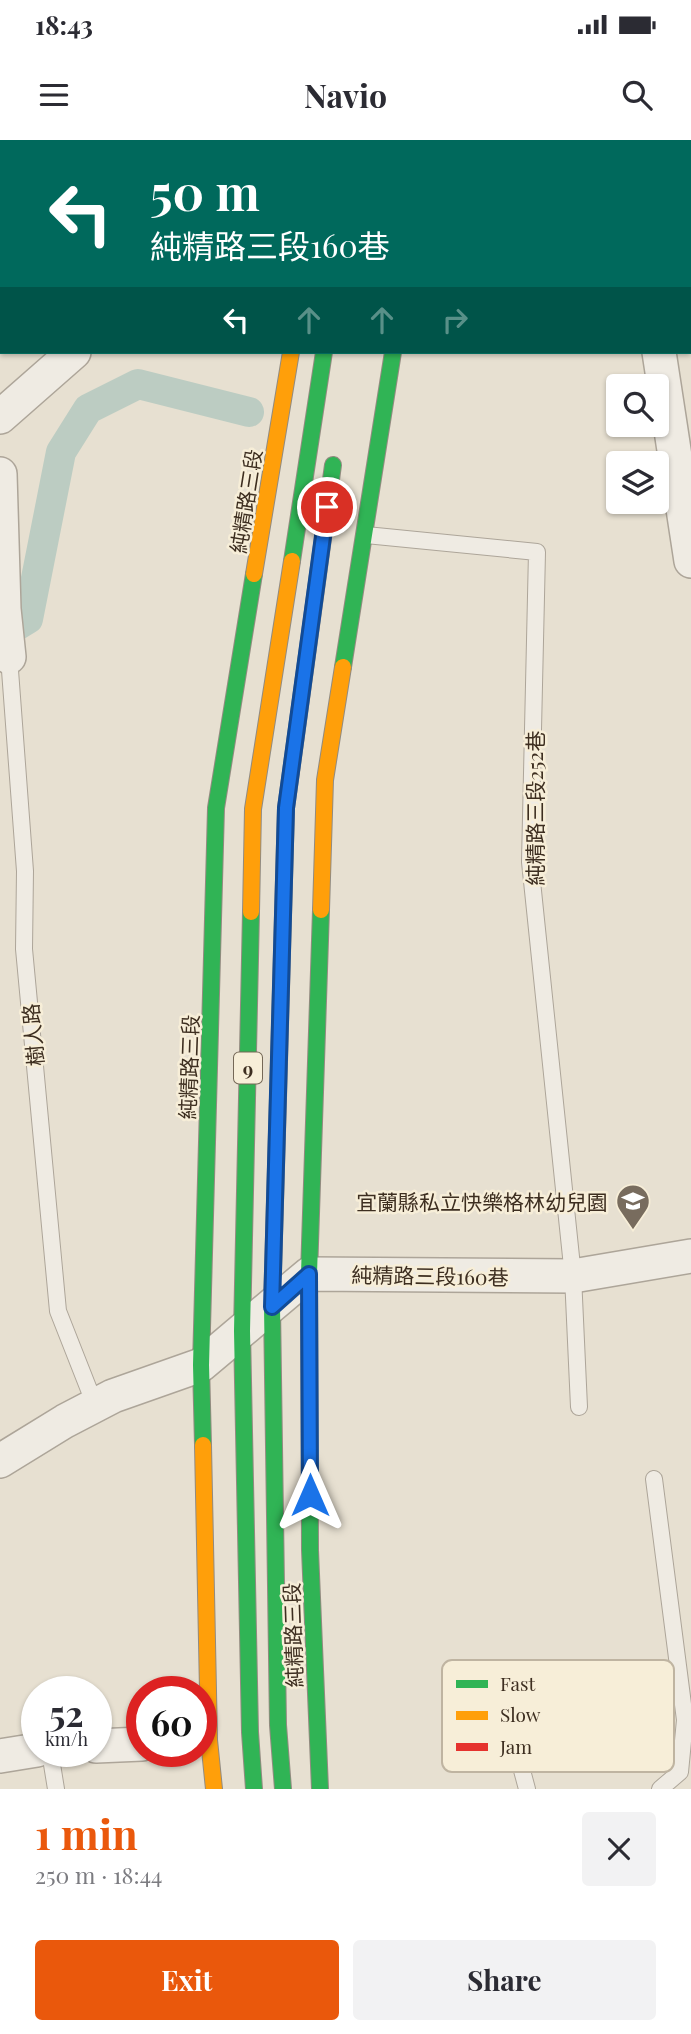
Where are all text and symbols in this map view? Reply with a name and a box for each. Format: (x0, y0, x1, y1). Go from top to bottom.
text: 18:43 (35, 7, 93, 42)
text: Navio (304, 73, 387, 116)
icon: menu (35, 76, 73, 114)
icon: search (618, 76, 656, 114)
text: 50 m (150, 158, 260, 223)
icon: left (35, 168, 126, 259)
text: 純精路三段160巷 (150, 223, 390, 266)
icon: left (217, 301, 255, 339)
icon: ahead (290, 301, 328, 339)
icon: ahead (363, 301, 401, 339)
icon: right (436, 301, 474, 339)
map controls (606, 374, 669, 514)
button: search (606, 374, 669, 437)
street label: 純精路三段 (223, 447, 267, 555)
button: layers (606, 451, 669, 514)
pin (297, 477, 357, 537)
icon: arrive (308, 488, 346, 526)
street label: 純精路三段252巷 (520, 731, 548, 885)
street label: 樹人路 (15, 1002, 49, 1068)
street label: 純精路三段 (172, 1014, 204, 1120)
road number: 9 (234, 1052, 262, 1084)
school or university icon: 宜蘭縣私立快樂格林幼兒園 (614, 1182, 652, 1231)
place label: 宜蘭縣私立快樂格林幼兒園 (356, 1187, 608, 1215)
street label: 純精路三段160巷 (351, 1260, 509, 1290)
position arrow (273, 1458, 347, 1532)
street label: 純精路三段 (276, 1582, 308, 1688)
legend (442, 1660, 674, 1772)
text: Fast (500, 1670, 536, 1696)
speed limit sign: 60 (126, 1676, 217, 1767)
text: 52 (49, 1689, 84, 1736)
text: Slow (500, 1701, 541, 1727)
text: km/h (45, 1727, 88, 1751)
text: Jam (499, 1733, 532, 1759)
text: 1 min (35, 1805, 138, 1861)
button: close (582, 1812, 656, 1886)
text: 250 m · 18:44 (35, 1859, 162, 1890)
button: Exit (35, 1940, 339, 2020)
button: Share (353, 1940, 656, 2020)

